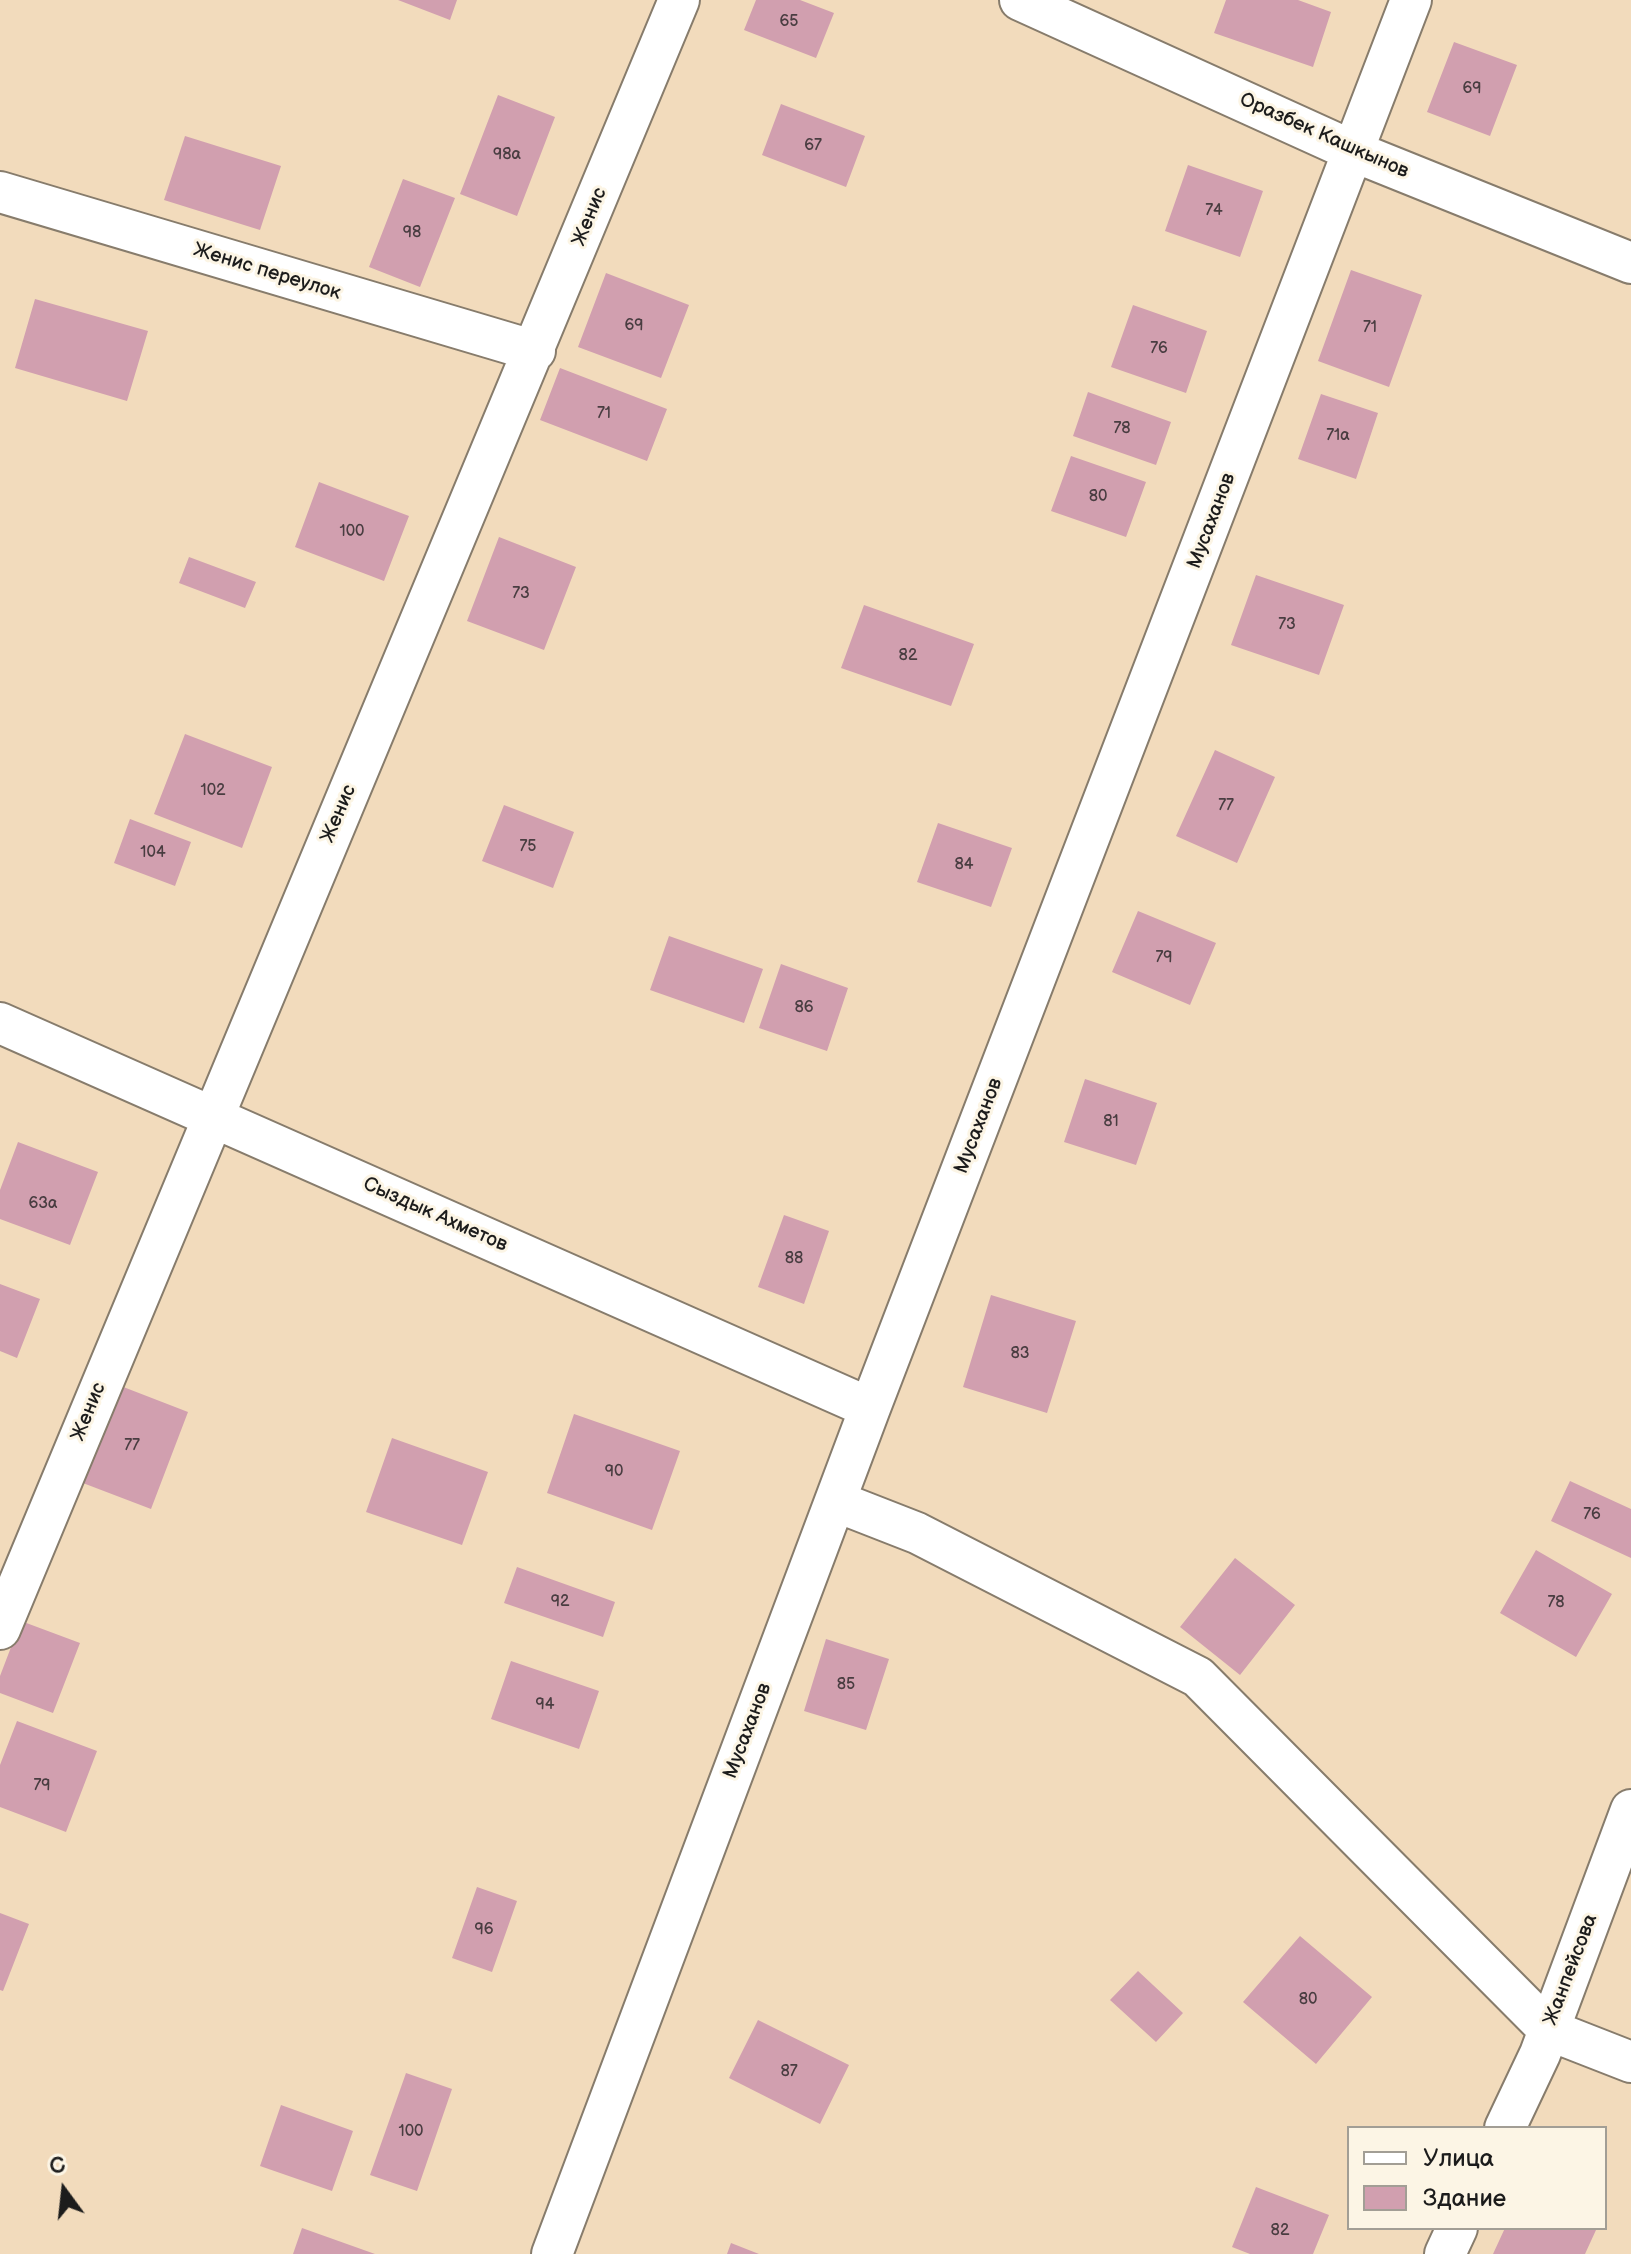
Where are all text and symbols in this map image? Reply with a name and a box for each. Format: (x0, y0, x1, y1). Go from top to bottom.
house number: 65 (780, 12, 798, 32)
house number: 69 (1462, 79, 1482, 99)
street label: Оразбек Кашкынов (1236, 88, 1412, 184)
house number: 67 (804, 136, 822, 156)
house number: 98а (493, 145, 521, 165)
street label: Женис (567, 184, 613, 250)
house number: 74 (1205, 201, 1223, 221)
house number: 98 (403, 223, 421, 243)
street label: Женис переулок (190, 238, 344, 306)
house number: 69 (624, 316, 644, 336)
house number: 71 (1363, 318, 1377, 338)
house number: 76 (1150, 339, 1168, 359)
house number: 71 (597, 404, 611, 424)
house number: 78 (1113, 419, 1131, 439)
house number: 71а (1326, 426, 1350, 446)
street label: Мусаханов (1183, 470, 1241, 572)
house number: 80 (1089, 487, 1107, 507)
house number: 100 (339, 522, 365, 542)
house number: 73 (512, 584, 530, 604)
house number: 73 (1278, 615, 1296, 635)
house number: 82 (899, 646, 917, 666)
house number: 102 (200, 781, 226, 801)
street label: Женис (316, 781, 362, 847)
house number: 77 (1218, 796, 1234, 816)
house number: 75 (519, 837, 537, 857)
house number: 104 (140, 843, 166, 863)
house number: 84 (954, 855, 974, 875)
house number: 79 (1155, 948, 1173, 968)
house number: 86 (794, 998, 814, 1018)
street label: Мусаханов (950, 1075, 1008, 1177)
house number: 81 (1103, 1112, 1119, 1132)
street label: Сыздык Ахметов (359, 1172, 511, 1258)
house number: 63а (28, 1194, 58, 1214)
house number: 88 (785, 1249, 803, 1269)
house number: 83 (1010, 1344, 1030, 1364)
street label: Женис (66, 1379, 112, 1445)
house number: 77 (124, 1436, 140, 1456)
house number: 90 (605, 1462, 623, 1482)
house number: 76 (1583, 1505, 1601, 1525)
house number: 92 (551, 1592, 569, 1612)
house number: 78 (1547, 1593, 1565, 1613)
house number: 85 (837, 1675, 855, 1695)
street label: Мусаханов (719, 1680, 777, 1782)
house number: 94 (535, 1695, 555, 1715)
house number: 79 (33, 1776, 51, 1796)
street label: Жанпейсова (1539, 1911, 1603, 2029)
house number: 96 (474, 1920, 494, 1940)
house number: 80 (1299, 1990, 1317, 2010)
house number: 87 (780, 2062, 798, 2082)
house number: 100 (398, 2122, 424, 2142)
legend (1347, 2126, 1607, 2230)
text: Улица (1423, 2144, 1494, 2173)
north arrow (24, 2150, 104, 2230)
text: С (47, 2151, 69, 2181)
text: Здание (1423, 2184, 1506, 2213)
house number: 82 (1271, 2221, 1289, 2241)

